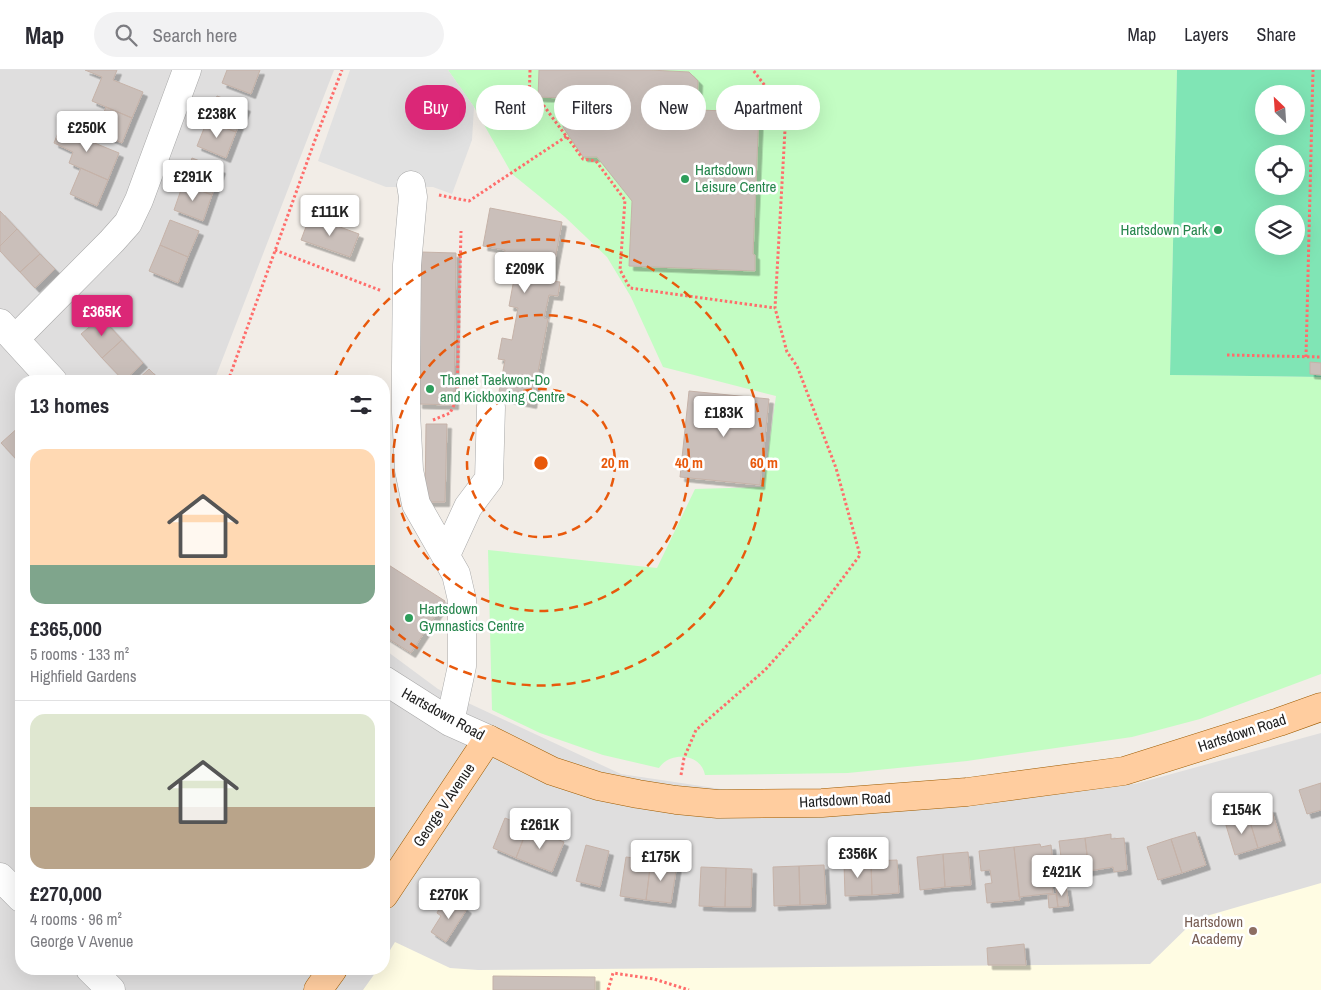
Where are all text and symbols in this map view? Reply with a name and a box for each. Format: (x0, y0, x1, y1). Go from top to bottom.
search box (94, 12, 444, 57)
text: Map (25, 19, 64, 51)
icon: search (112, 21, 140, 49)
text: Search here (152, 22, 237, 48)
text: Map (1128, 22, 1156, 47)
text: Layers (1184, 22, 1229, 47)
text: Share (1257, 22, 1296, 47)
chip: Buy (405, 85, 466, 130)
chip: Rent (476, 85, 544, 130)
chip: Filters (554, 85, 631, 130)
chip: New (641, 85, 706, 130)
chip: Apartment (716, 85, 820, 130)
north arrow (1255, 85, 1305, 135)
map controls (1255, 85, 1305, 255)
pin: £238K (182, 97, 252, 139)
text: £238K (198, 102, 236, 124)
pin: £250K (52, 111, 122, 153)
text: £250K (68, 116, 106, 138)
button: locate (1255, 145, 1305, 195)
place label: Hartsdown Leisure Centre (695, 159, 777, 197)
pin: £291K (158, 160, 228, 202)
text: £291K (174, 165, 212, 187)
marker: Hartsdown Leisure Centre (679, 173, 691, 185)
pin: £111K (295, 194, 365, 237)
text: £111K (311, 200, 349, 222)
button: layers (1255, 205, 1305, 255)
place label: Hartsdown Park (1121, 219, 1209, 240)
marker: Hartsdown Park (1212, 224, 1224, 236)
pin: £209K (490, 252, 560, 294)
text: £209K (506, 257, 544, 279)
pin: £365K (67, 294, 137, 337)
text: £365K (83, 300, 121, 322)
place label: Thanet Taekwon-Do and Kickboxing Centre (440, 369, 565, 407)
marker: Thanet Taekwon-Do and Kickboxing Centre (424, 383, 436, 395)
text: 13 homes (30, 391, 109, 420)
icon: filters (347, 391, 375, 419)
pin: £183K (689, 396, 759, 438)
text: £183K (705, 401, 743, 423)
text: 20 m (601, 452, 629, 473)
text: 40 m (675, 452, 703, 473)
text: 60 m (750, 452, 778, 473)
centre of rings (532, 454, 550, 472)
icon: home (158, 481, 248, 571)
place label: Hartsdown Gymnastics Centre (419, 598, 524, 636)
marker: Hartsdown Gymnastics Centre (403, 612, 415, 624)
text: £365,000 (30, 614, 102, 643)
text: 5 rooms · 133 m² (30, 643, 129, 665)
text: Highfield Gardens (30, 665, 136, 687)
street label: Hartsdown Road (398, 682, 488, 745)
street label: Hartsdown Road (1195, 708, 1289, 757)
icon: home (158, 747, 248, 837)
street label: George V Avenue (408, 759, 479, 851)
street label: Hartsdown Road (799, 787, 891, 812)
pin: £154K (1207, 792, 1277, 835)
text: £154K (1223, 798, 1261, 820)
pin: £261K (505, 808, 575, 850)
text: £261K (521, 813, 559, 835)
pin: £356K (823, 836, 893, 879)
pin: £175K (626, 840, 696, 882)
text: £356K (839, 842, 877, 864)
text: £175K (642, 845, 680, 867)
pin: £421K (1027, 854, 1097, 897)
text: £421K (1043, 860, 1081, 882)
pin: £270K (414, 878, 484, 920)
text: £270,000 (30, 879, 102, 908)
text: £270K (430, 883, 468, 905)
text: 4 rooms · 96 m² (30, 908, 122, 930)
place label: Hartsdown Academy (1184, 911, 1244, 949)
marker: Hartsdown Academy (1247, 925, 1259, 937)
text: George V Avenue (30, 930, 133, 952)

